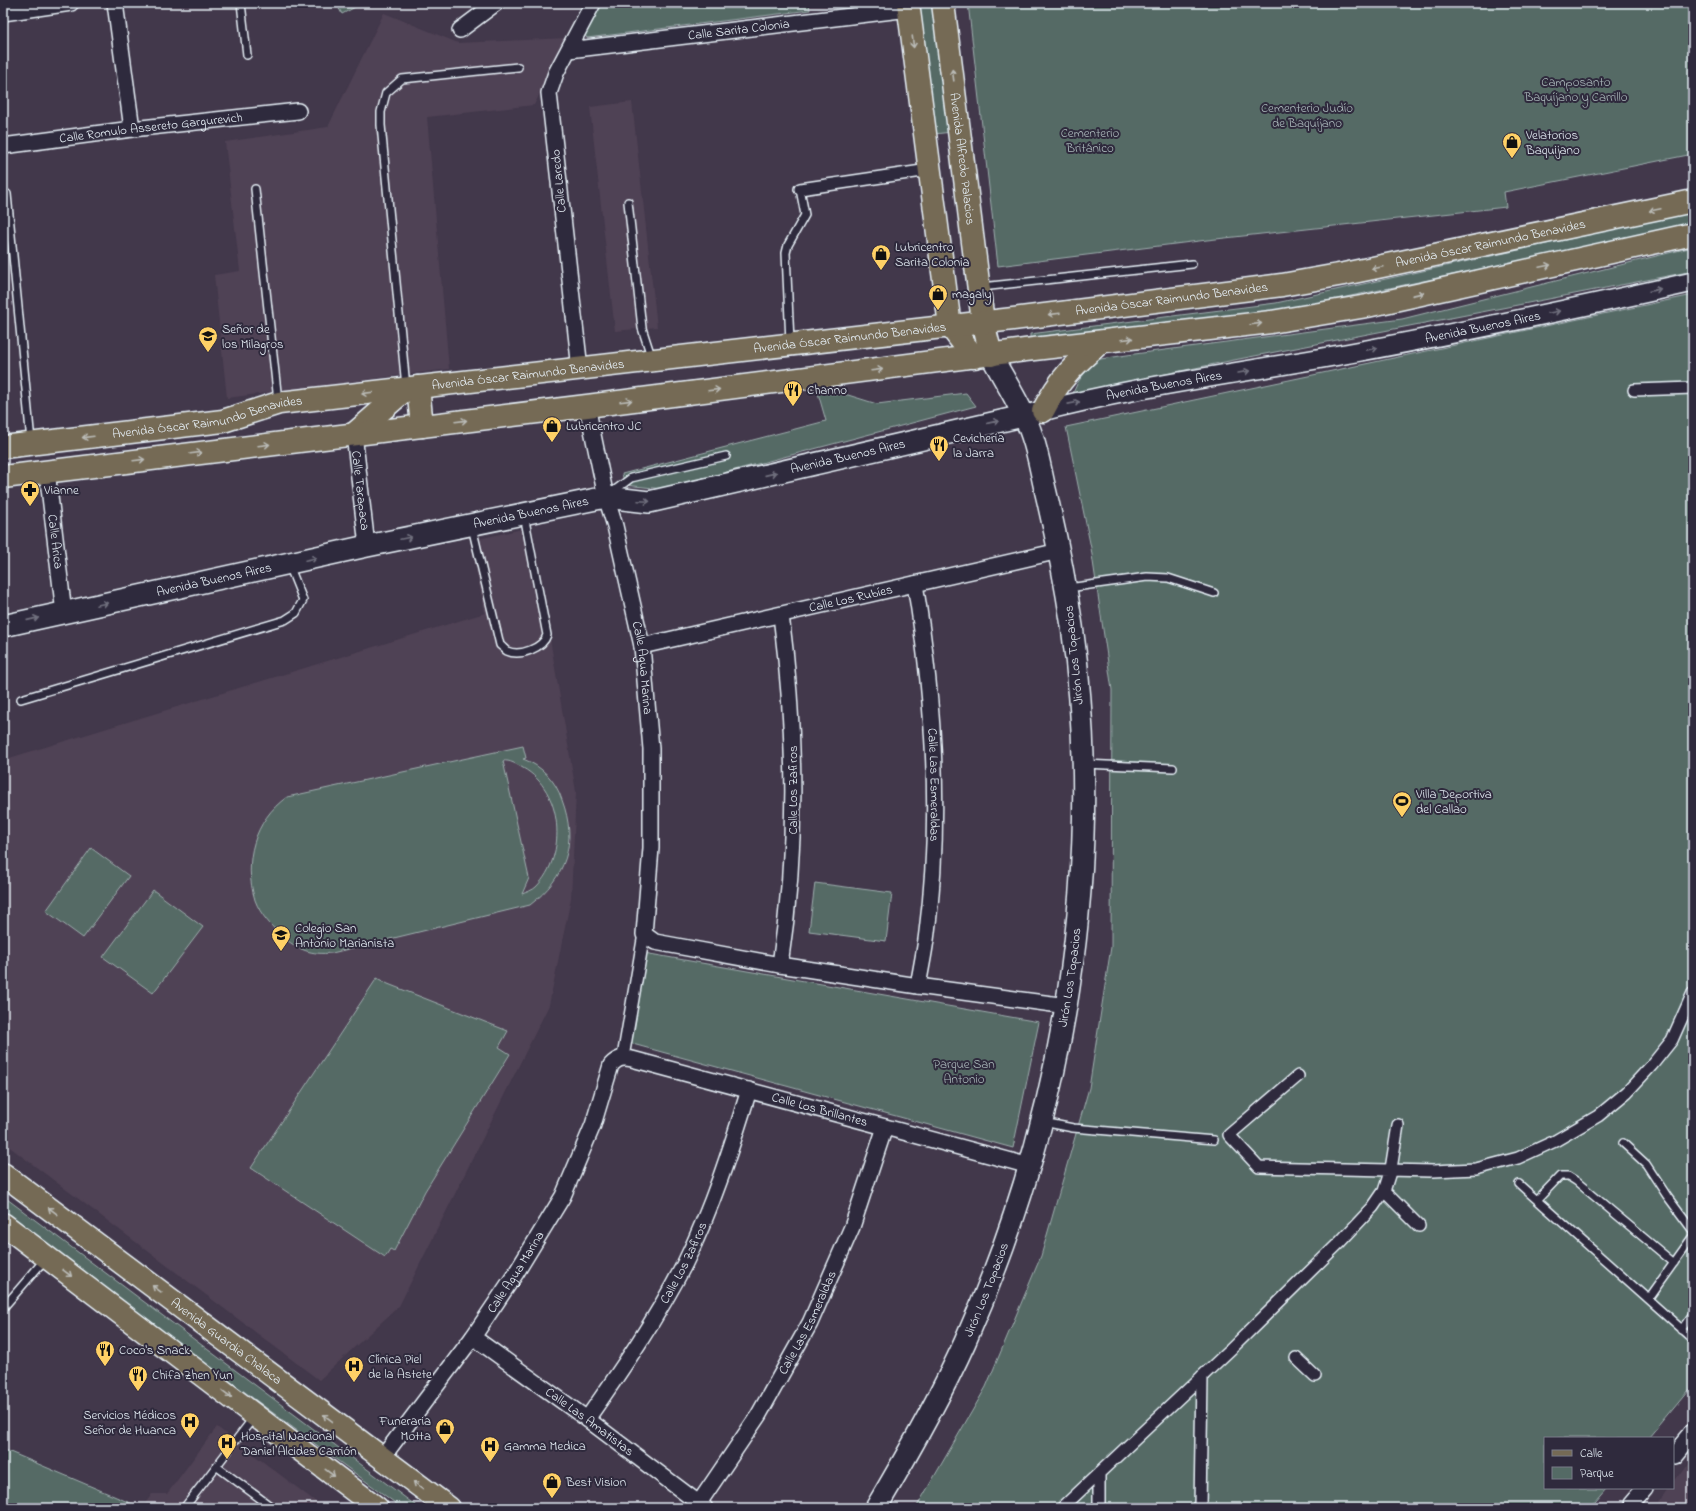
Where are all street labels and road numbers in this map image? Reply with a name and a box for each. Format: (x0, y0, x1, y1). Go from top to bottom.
street label: Calle Sarita Colonia (687, 14, 791, 45)
street label: Avenida Alfredo Palacios (945, 92, 980, 226)
street label: Calle Romulo Assereto Gargurevich (58, 108, 243, 148)
street label: Calle Laredo (546, 148, 572, 213)
street label: Avenida Óscar Raimundo Benavides (1394, 214, 1588, 272)
street label: Avenida Óscar Raimundo Benavides (1074, 277, 1269, 321)
street label: Avenida Buenos Aires (1423, 306, 1543, 348)
street label: Avenida Óscar Raimundo Benavides (753, 317, 948, 358)
street label: Avenida Óscar Raimundo Benavides (431, 354, 626, 395)
street label: Avenida Buenos Aires (1104, 365, 1224, 405)
street label: Avenida Óscar Raimundo Benavides (111, 391, 304, 444)
street label: Avenida Buenos Aires (788, 434, 908, 479)
street label: Calle Tarapaca (347, 450, 375, 531)
street label: Avenida Buenos Aires (471, 491, 591, 534)
street label: Calle Arica (43, 513, 68, 570)
street label: Avenida Buenos Aires (155, 558, 274, 602)
street label: Calle Los Rubíes (807, 580, 895, 617)
street label: Jirón Los Topacios (1059, 604, 1089, 706)
street label: Calle Agua Marina (627, 619, 657, 715)
street label: Calle Las Esmeraldas (923, 727, 944, 843)
street label: Calle Los Zafiros (784, 745, 803, 835)
street label: Jirón Los Topacios (1053, 927, 1086, 1029)
street label: Calle Los Brillantes (770, 1087, 870, 1132)
street label: Calle Los Zafiros (655, 1219, 712, 1307)
street label: Calle Agua Marina (482, 1228, 549, 1317)
street label: Jirón Los Topacios (959, 1240, 1014, 1340)
street label: Calle Las Esmeraldas (774, 1267, 841, 1378)
street label: Avenida Guardia Chalaca (167, 1293, 286, 1389)
street label: Calle Las Amatistas (541, 1382, 638, 1461)

